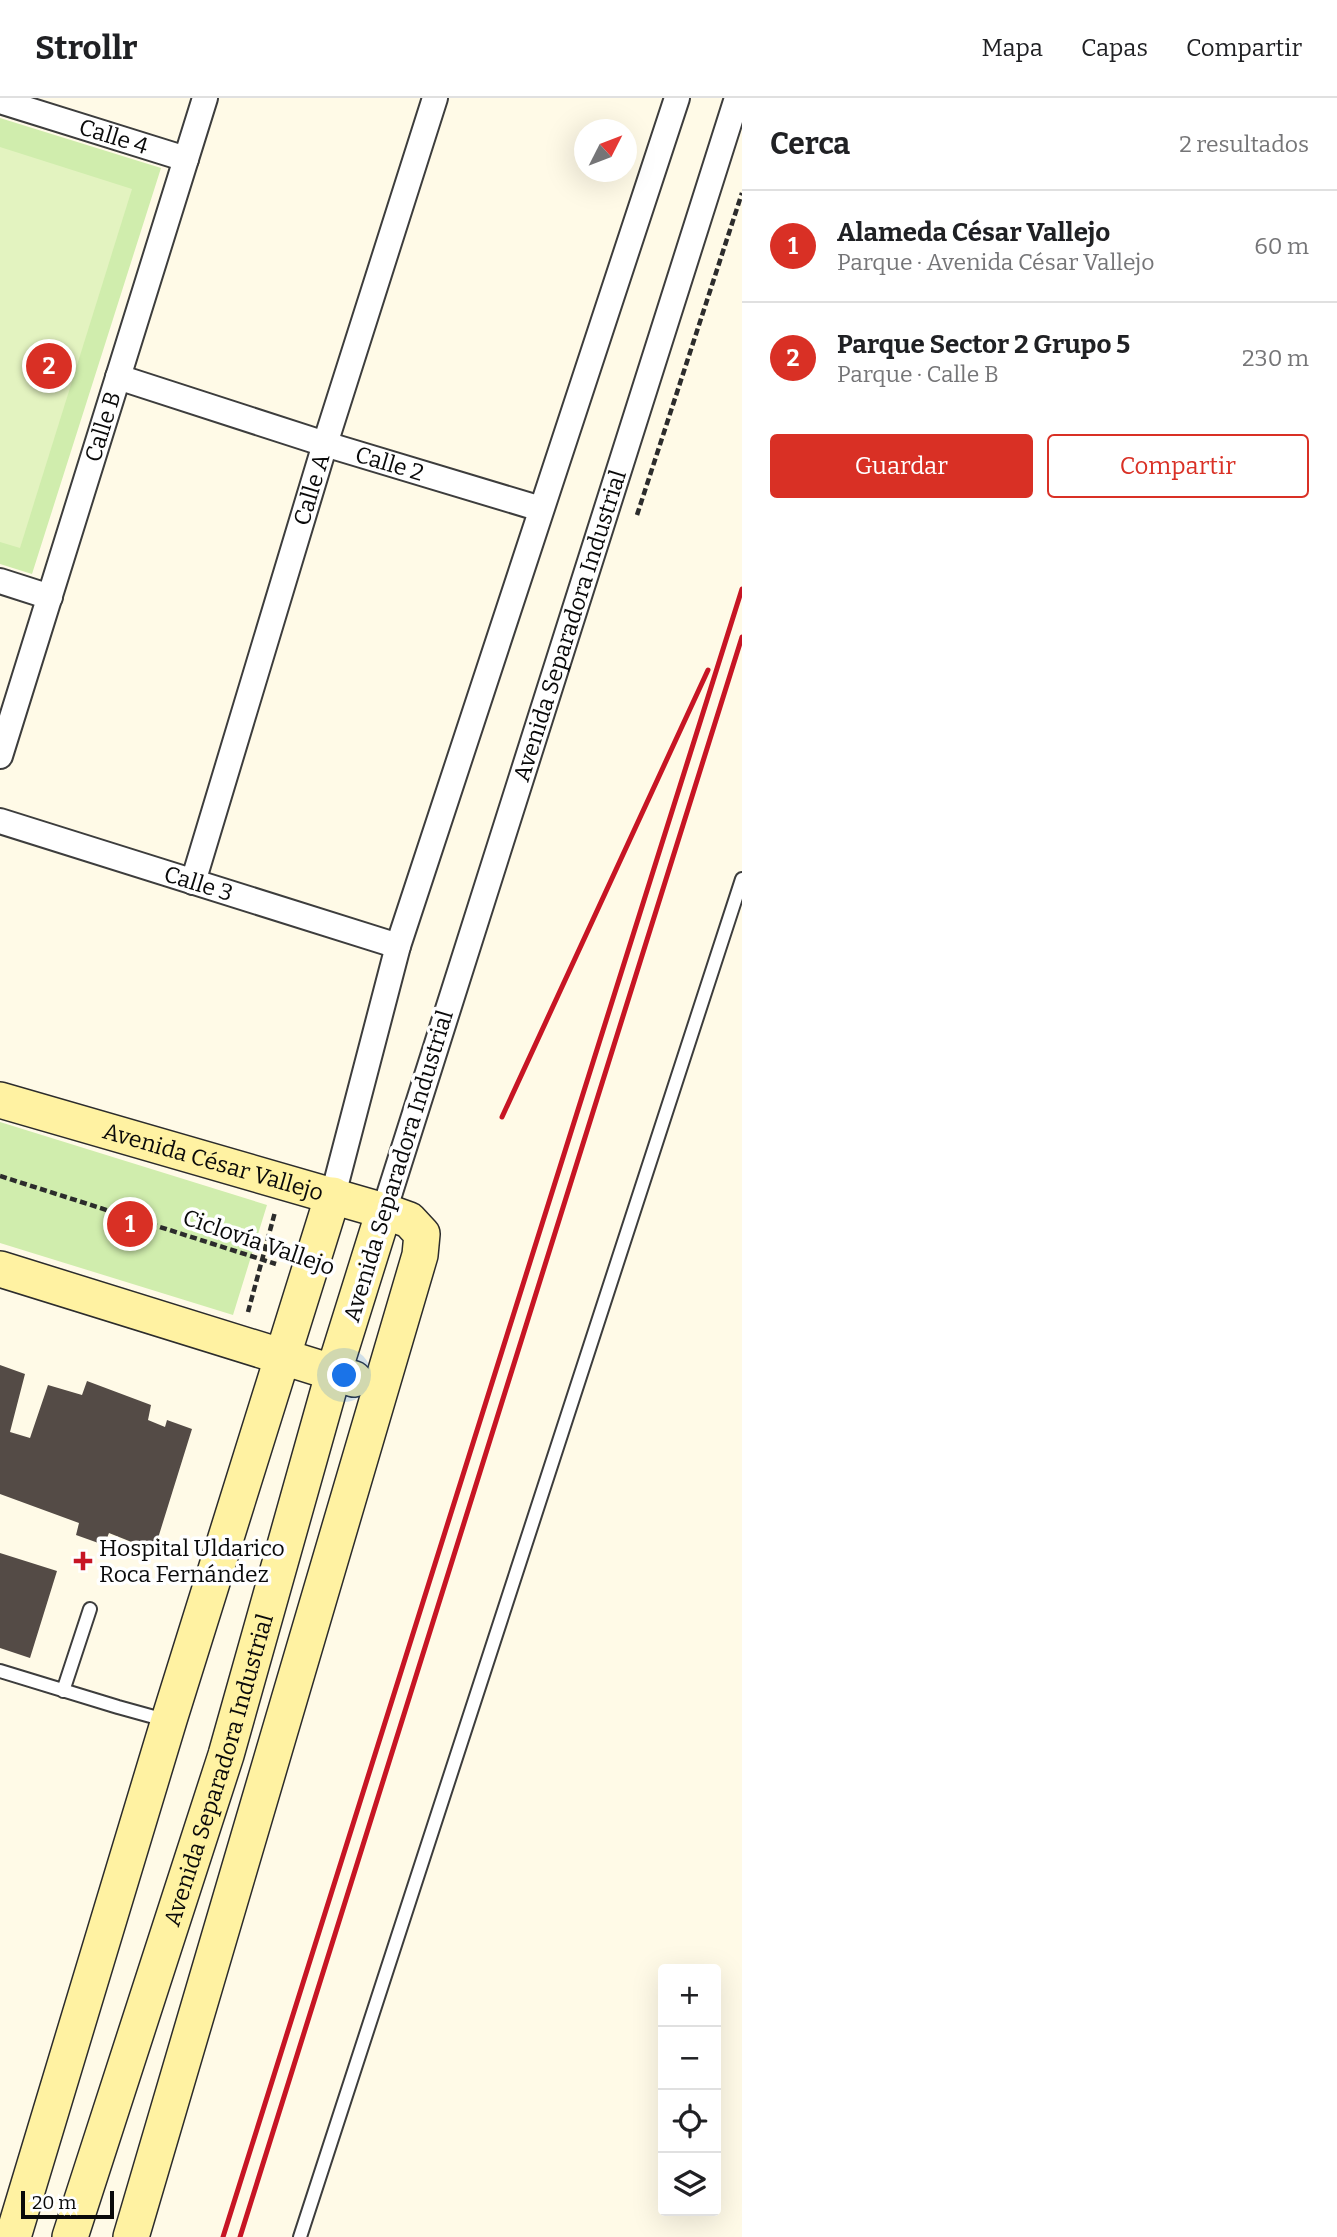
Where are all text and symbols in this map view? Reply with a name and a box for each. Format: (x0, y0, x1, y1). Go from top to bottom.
text: Strollr (35, 28, 138, 68)
text: Mapa (981, 34, 1043, 62)
text: Capas (1081, 34, 1148, 62)
text: Compartir (1186, 34, 1302, 62)
street label: Calle 4 (76, 113, 152, 161)
north arrow (574, 119, 637, 182)
text: Cerca (770, 126, 850, 162)
text: 2 resultados (1179, 130, 1309, 158)
text: Alameda César Vallejo (837, 217, 1110, 248)
text: 1 (788, 232, 798, 260)
text: 60 m (1254, 232, 1309, 260)
text: Parque · Avenida César Vallejo (837, 248, 1155, 276)
text: Parque Sector 2 Grupo 5 (837, 329, 1130, 360)
pin: 2 (26, 340, 72, 392)
text: 2 (787, 344, 799, 372)
text: 230 m (1242, 344, 1309, 372)
text: Parque · Calle B (837, 360, 999, 388)
street label: Calle B (79, 388, 127, 465)
button: Guardar (770, 434, 1033, 498)
button: Compartir (1047, 434, 1309, 498)
street label: Calle 2 (352, 440, 427, 487)
street label: Calle A (287, 449, 336, 529)
street label: Avenida Separadora Industrial (507, 466, 632, 785)
street label: Calle 3 (161, 859, 236, 907)
street label: Avenida Separadora Industrial (337, 1006, 459, 1325)
street label: Avenida César Vallejo (100, 1117, 327, 1207)
pin: 1 (107, 1198, 153, 1250)
street label: Ciclovía Vallejo (179, 1203, 339, 1281)
your location (327, 1358, 361, 1392)
place label: Hospital Uldarico Roca Fernández (99, 1534, 285, 1588)
marker: Hospital Uldarico Roca Fernández (73, 1551, 93, 1571)
street label: Avenida Separadora Industrial (158, 1610, 279, 1930)
map controls (658, 1964, 721, 2216)
button: + (658, 1964, 721, 2027)
button: − (658, 2027, 721, 2090)
button: locate (658, 2090, 721, 2153)
button: layers (658, 2153, 721, 2216)
scale bar (21, 2188, 114, 2220)
text: 20 m (32, 2191, 76, 2214)

